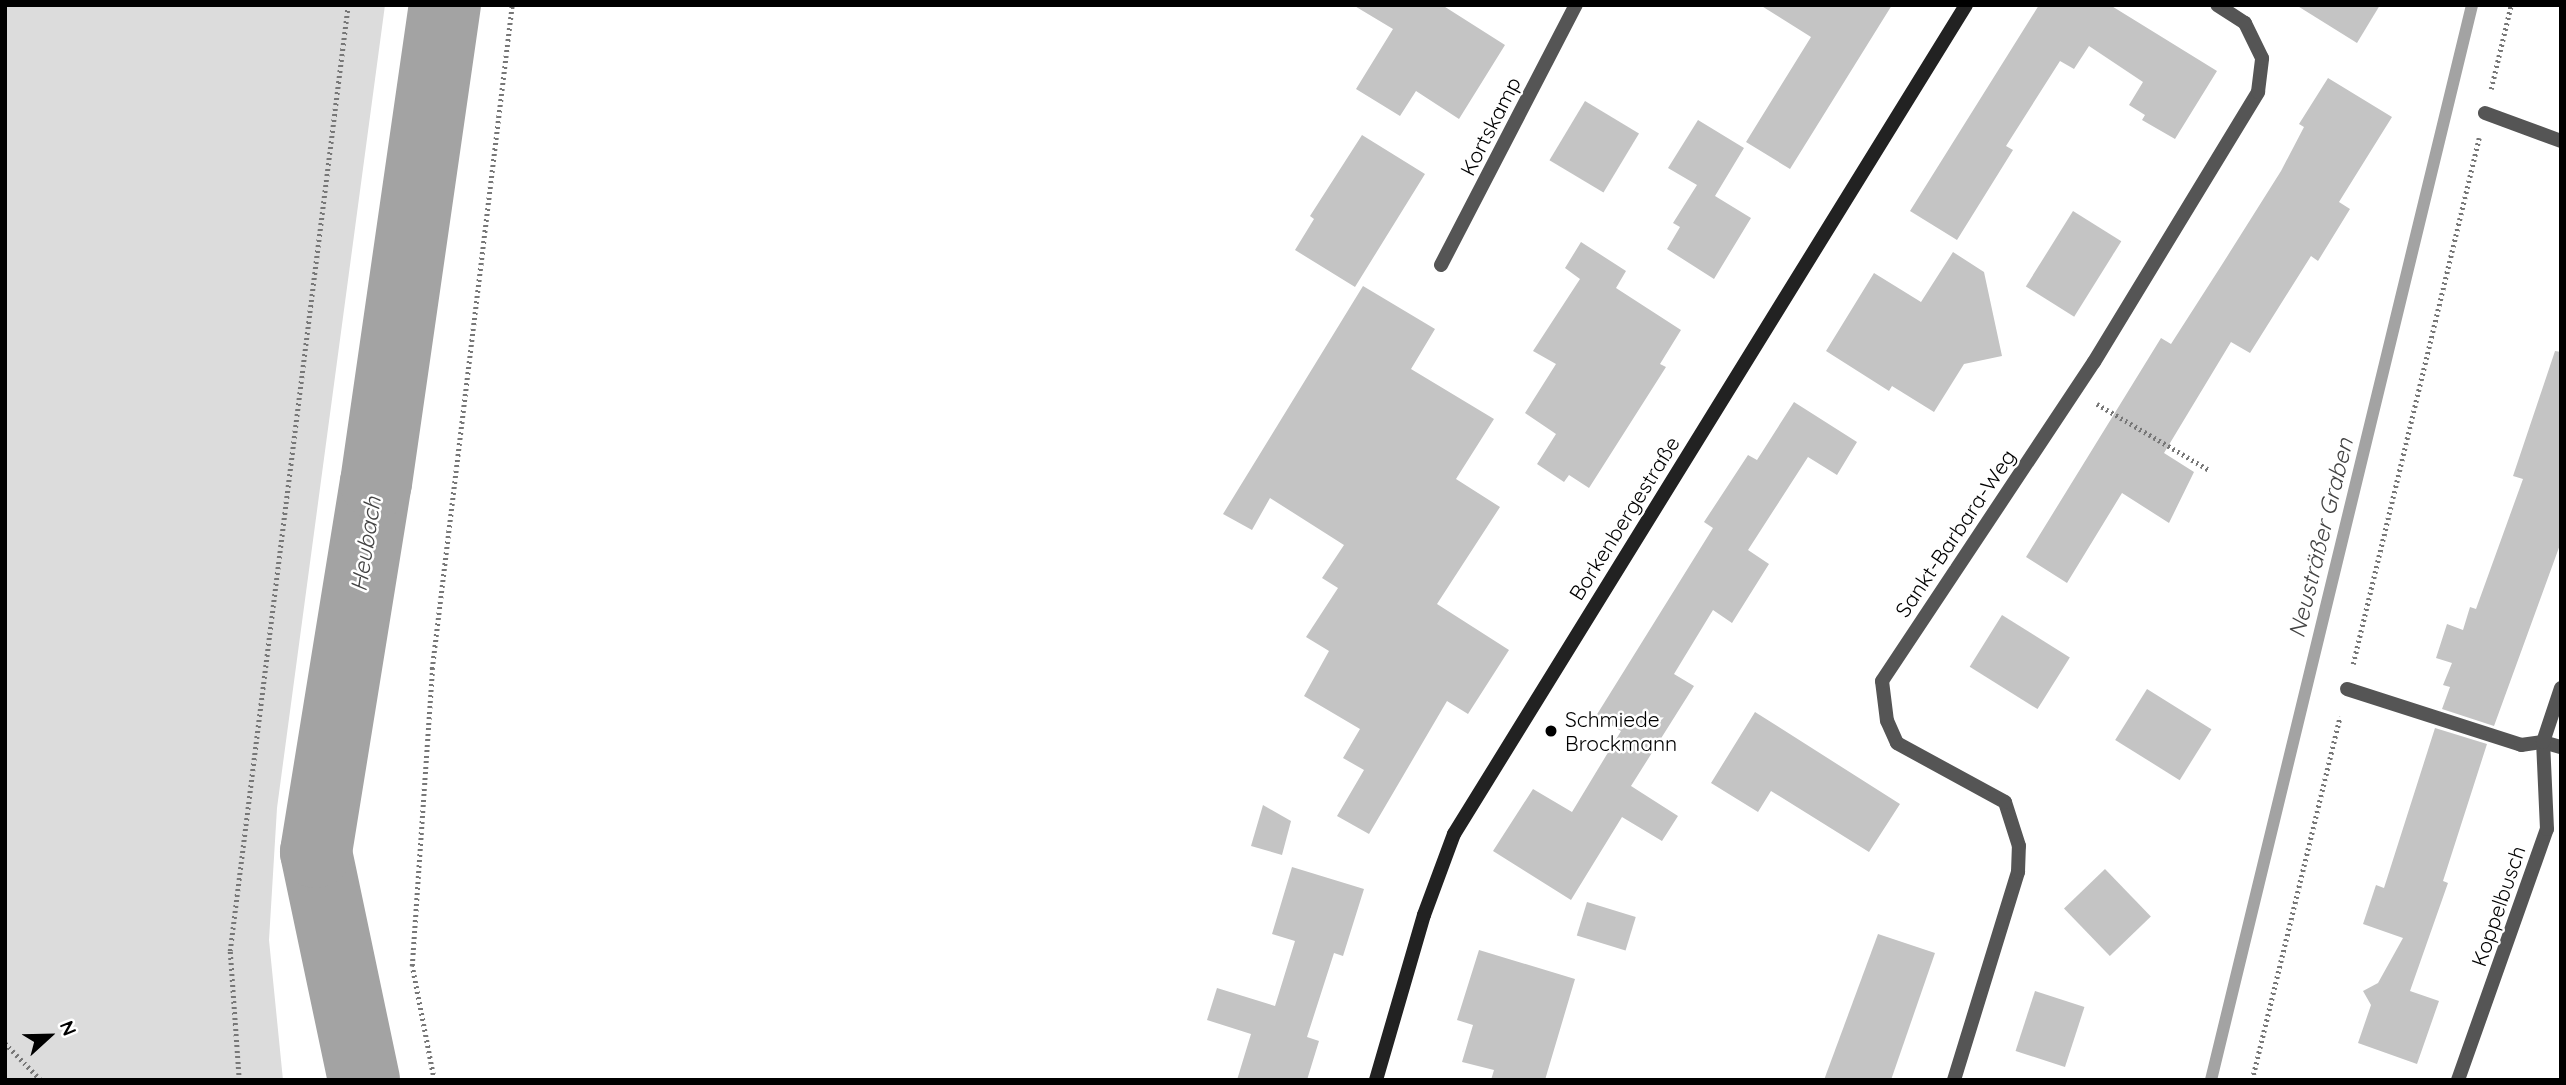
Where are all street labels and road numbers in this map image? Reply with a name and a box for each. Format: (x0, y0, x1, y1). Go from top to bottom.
street label: Kortskamp (1454, 72, 1526, 180)
street label: Borkenbergestraße (1563, 432, 1685, 604)
street label: Sankt-Barbara-Weg (1890, 444, 2020, 622)
street label: Koppelbusch (2466, 842, 2530, 970)

